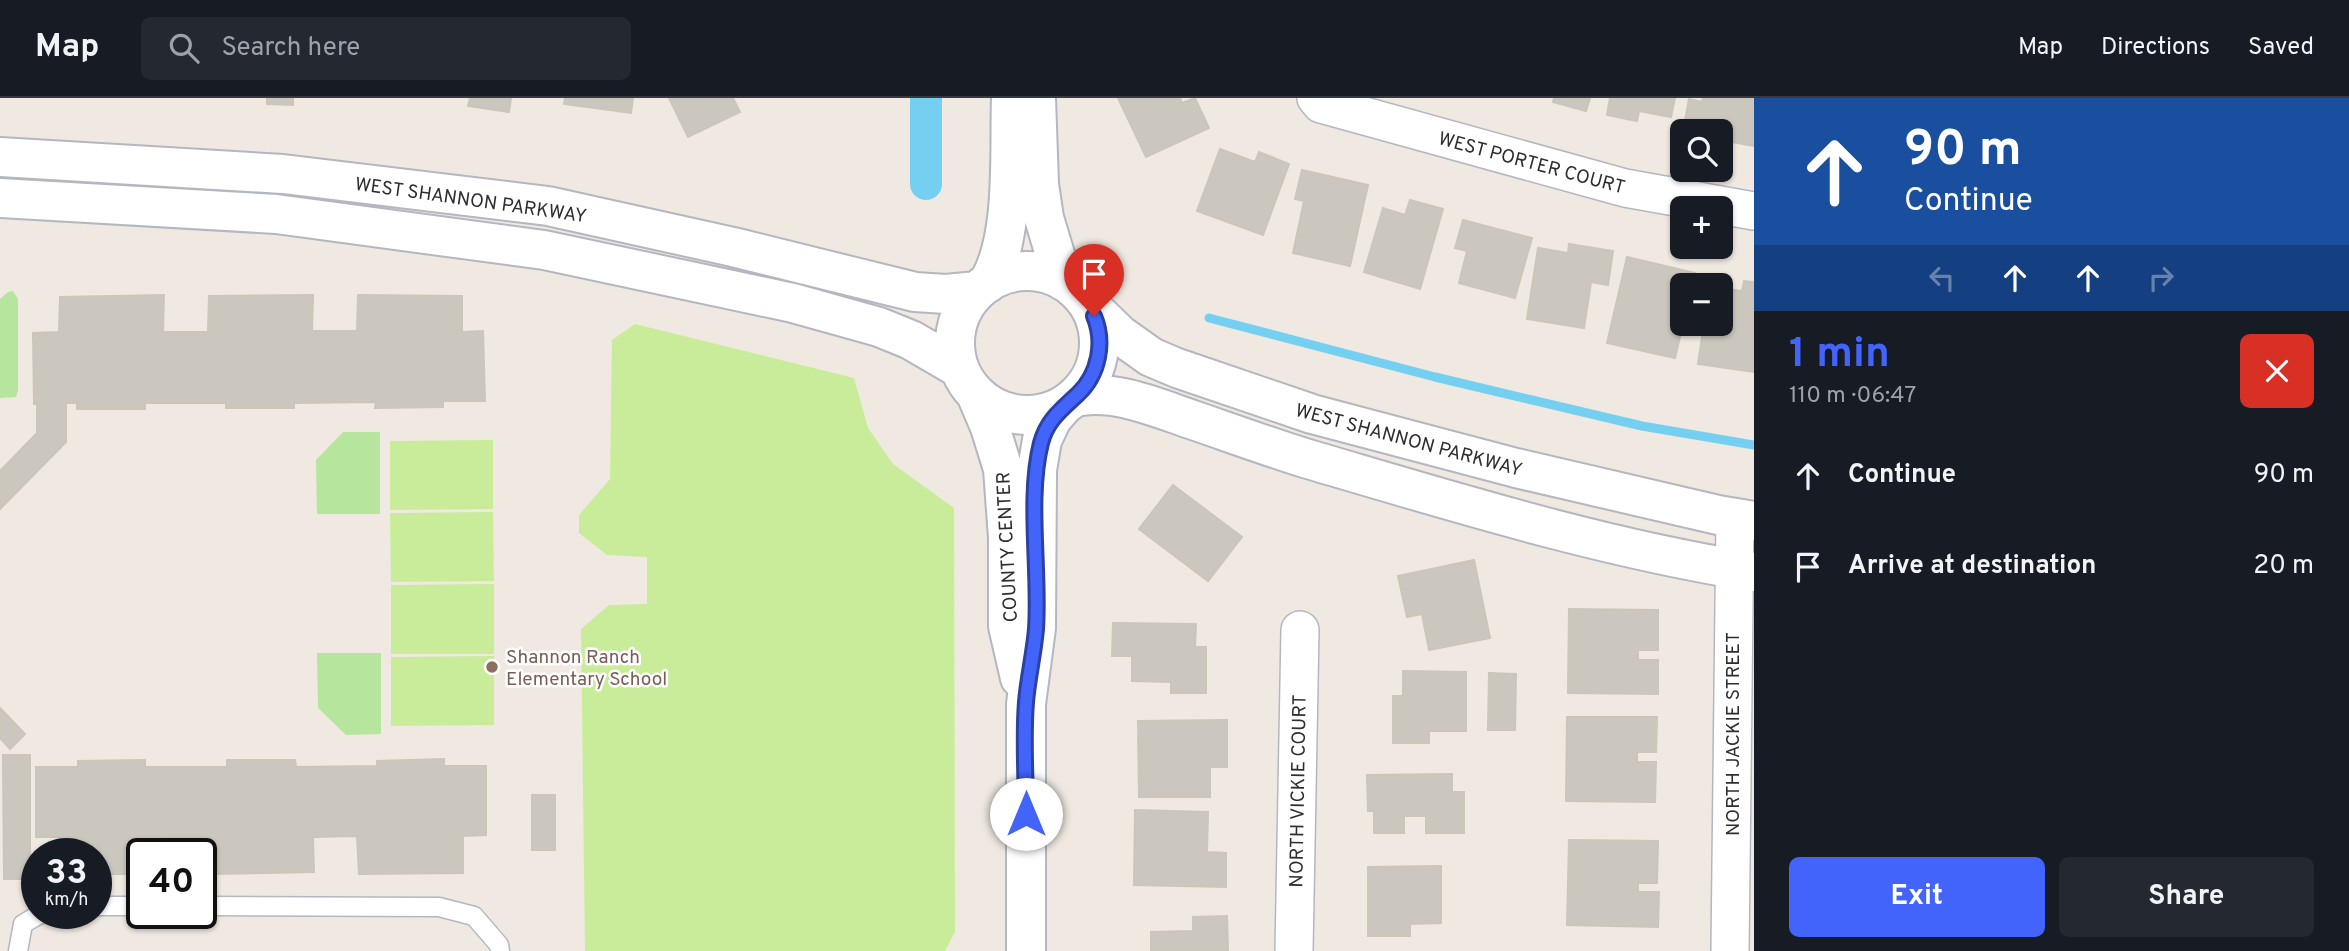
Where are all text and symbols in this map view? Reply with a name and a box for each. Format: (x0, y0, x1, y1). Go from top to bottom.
search box (141, 17, 631, 80)
text: Map (35, 27, 99, 69)
icon: search (165, 29, 203, 67)
text: Search here (221, 32, 360, 65)
text: Map (2018, 33, 2063, 63)
text: Directions (2101, 33, 2210, 63)
text: Saved (2248, 33, 2314, 63)
map controls (1670, 119, 1733, 336)
button: search (1670, 119, 1733, 182)
text: 90 m (1904, 121, 2022, 183)
icon: ahead (1789, 126, 1880, 217)
street label: WEST PORTER COURT (1435, 127, 1627, 200)
street label: WEST SHANNON PARKWAY (353, 173, 588, 229)
text: Continue (1904, 182, 2033, 222)
button: + (1670, 196, 1733, 259)
pin (1064, 244, 1124, 316)
icon: arrive (1075, 255, 1113, 293)
icon: left (1923, 259, 1961, 297)
icon: ahead (1996, 259, 2034, 297)
icon: ahead (2069, 259, 2107, 297)
icon: right (2142, 259, 2180, 297)
button: − (1670, 273, 1733, 336)
text: 1 min (1789, 329, 1890, 382)
button: close (2240, 334, 2314, 408)
text: 110 m · 06:47 (1789, 382, 1916, 411)
street label: WEST SHANNON PARKWAY (1292, 399, 1525, 483)
icon: ahead (1789, 457, 1827, 495)
text: Continue (1848, 459, 1956, 492)
text: 90 m (2254, 459, 2314, 492)
street label: COUNTY CENTER (992, 471, 1024, 623)
icon: arrive (1789, 548, 1827, 586)
text: Arrive at destination (1848, 550, 2096, 583)
text: 20 m (2253, 550, 2314, 583)
street label: NORTH JACKIE STREET (1722, 632, 1746, 836)
place label: Shannon Ranch Elementary School (506, 646, 667, 692)
marker: Shannon Ranch Elementary School (484, 659, 500, 675)
street label: NORTH VICKIE COURT (1285, 694, 1313, 888)
position arrow (989, 777, 1063, 851)
speed limit sign: 40 (126, 838, 217, 929)
text: 33 (46, 852, 87, 896)
button: Exit (1789, 857, 2045, 937)
button: Share (2059, 857, 2314, 937)
text: km/h (45, 889, 88, 912)

